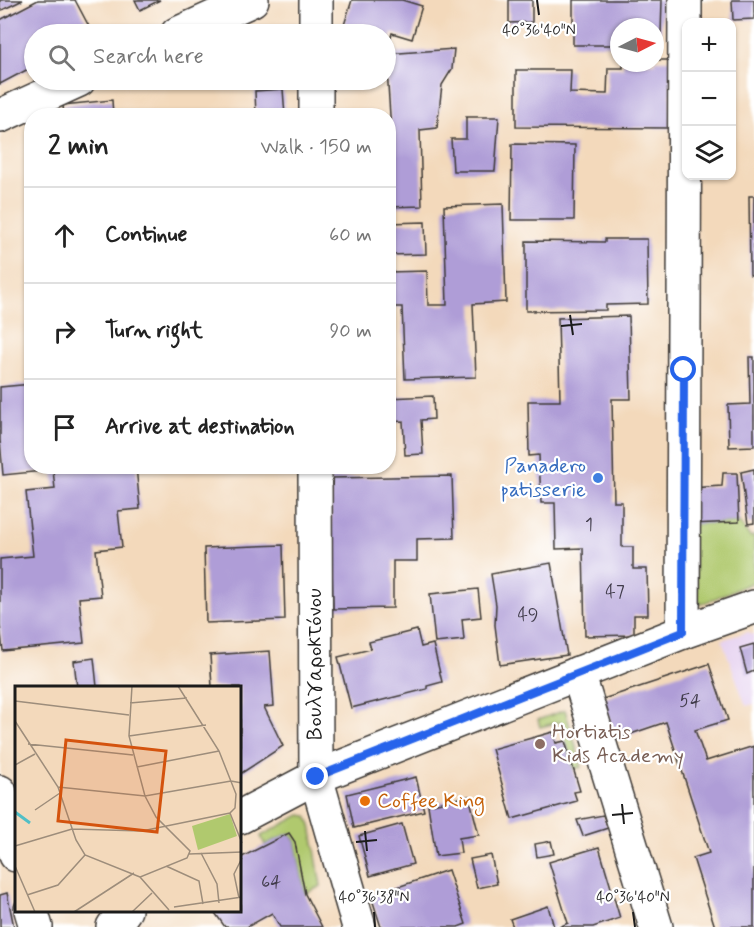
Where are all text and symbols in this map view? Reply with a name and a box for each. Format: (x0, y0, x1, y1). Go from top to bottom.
north arrow (610, 18, 664, 72)
map controls (682, 18, 736, 180)
button: + (682, 18, 736, 72)
text: 40°36'40"N (502, 21, 576, 41)
search box (24, 24, 396, 90)
icon: search (45, 41, 78, 74)
text: Search here (93, 43, 204, 71)
button: − (682, 72, 736, 126)
button: layers (682, 126, 736, 180)
text: 2 min (48, 130, 109, 164)
text: Walk · 150 m (260, 134, 372, 161)
icon: ahead (48, 219, 81, 252)
text: Continue (105, 221, 187, 249)
text: 60 m (329, 222, 372, 249)
icon: right (48, 315, 81, 348)
text: Turn right (105, 317, 203, 345)
text: 90 m (329, 318, 372, 345)
route start (670, 356, 696, 382)
icon: arrive (48, 411, 81, 444)
text: Arrive at destination (105, 413, 295, 441)
place label: Panadero patisserie (500, 452, 586, 504)
marker: Panadero patisserie (591, 471, 605, 485)
house number: 1 (585, 513, 593, 537)
house number: 47 (605, 580, 625, 604)
street label: Βουλγαροκτόνου (301, 588, 329, 740)
house number: 49 (517, 603, 539, 627)
inset map (15, 686, 242, 912)
house number: 54 (679, 689, 701, 713)
place label: Hortiatis Kids Academy (552, 718, 684, 770)
marker: Hortiatis Kids Academy (533, 737, 547, 751)
route end (302, 763, 328, 789)
place label: Coffee King (377, 787, 485, 816)
marker: Coffee King (358, 794, 372, 808)
house number: 64 (261, 870, 281, 894)
text: 40°36'38"N (338, 888, 410, 908)
text: 40°36'40"N (596, 888, 670, 908)

